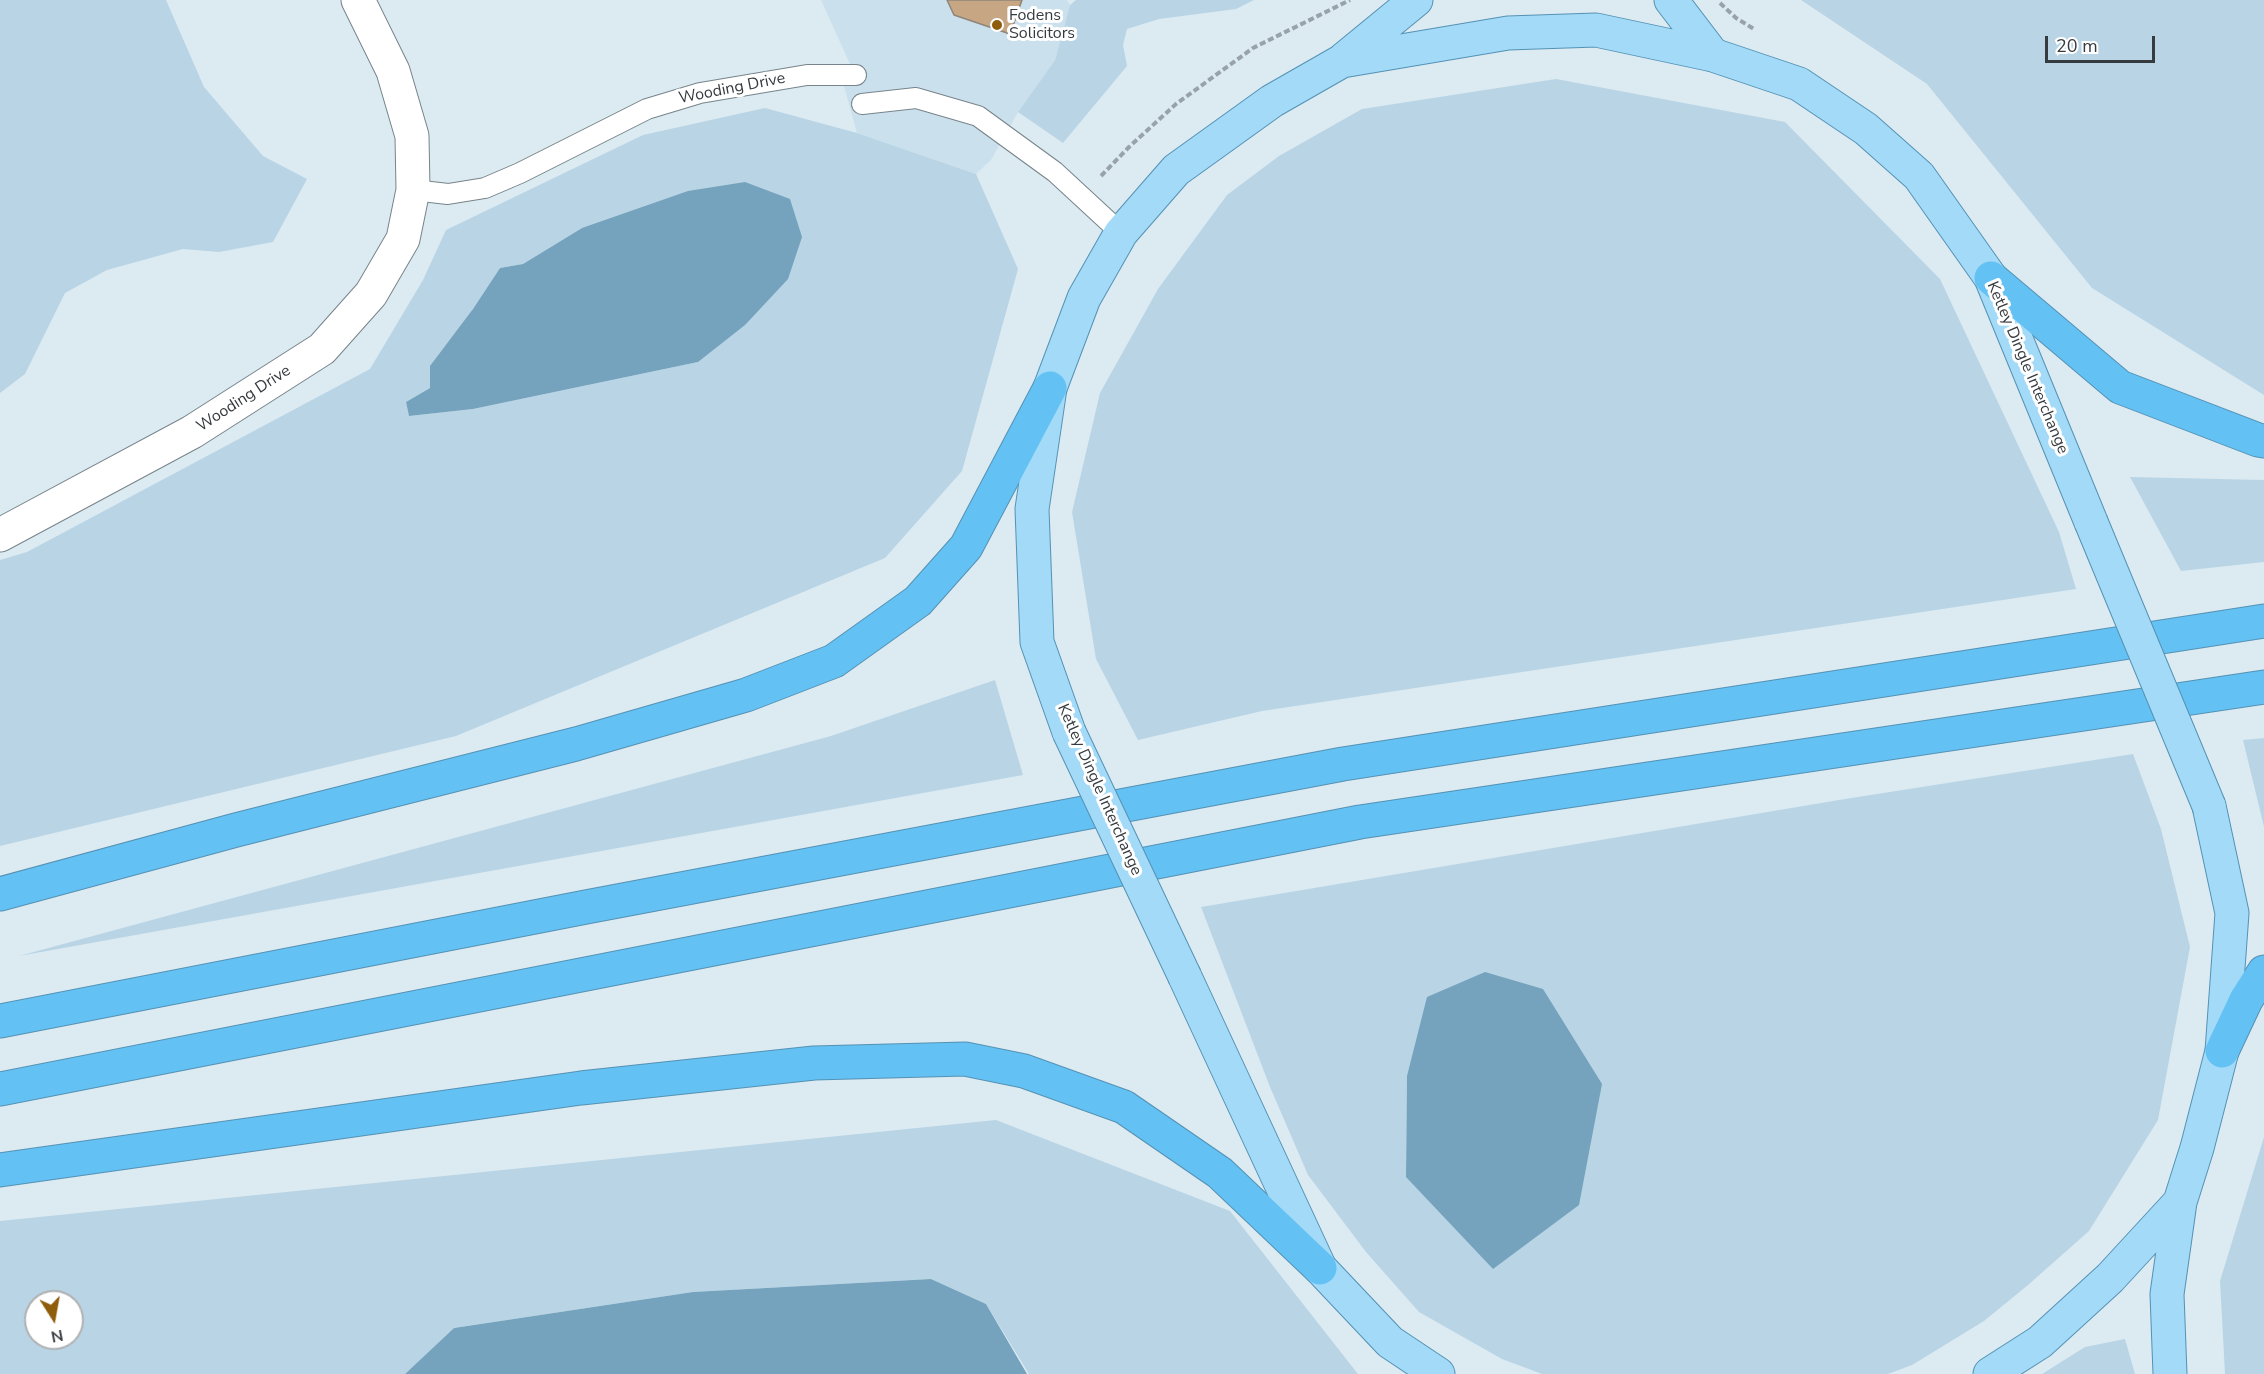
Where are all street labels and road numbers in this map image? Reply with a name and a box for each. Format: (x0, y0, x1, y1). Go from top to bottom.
street label: Wooding Drive (677, 69, 787, 109)
street label: Ketley Dingle Interchange (1982, 279, 2072, 457)
street label: Wooding Drive (193, 362, 295, 436)
street label: Ketley Dingle Interchange (1053, 701, 1145, 879)

